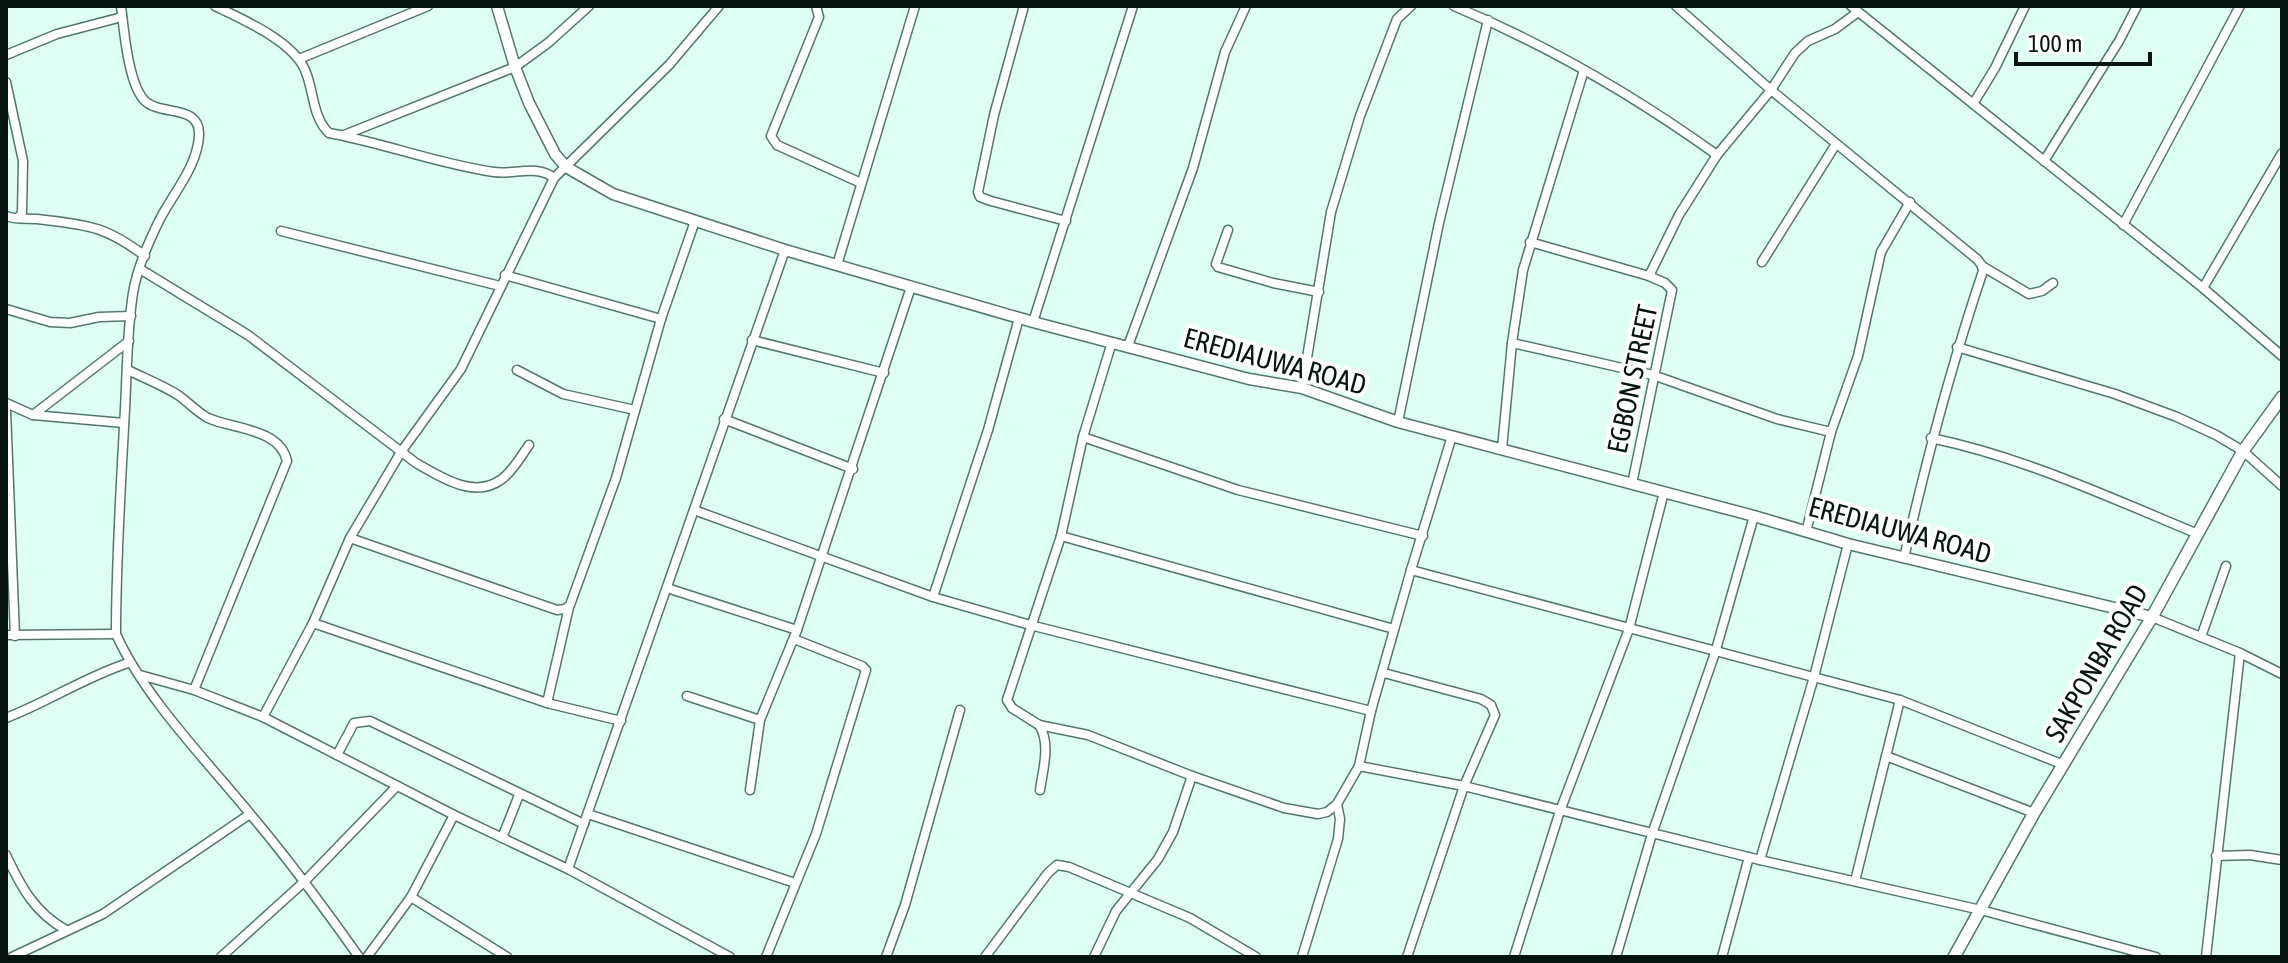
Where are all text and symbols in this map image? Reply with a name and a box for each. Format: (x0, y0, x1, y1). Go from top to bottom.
scale bar (2016, 16, 2150, 66)
text: 100 m (2028, 30, 2082, 57)
street label: EGBON STREET (1601, 302, 1663, 456)
street label: EREDIAUWA ROAD (1180, 321, 1370, 401)
street label: EREDIAUWA ROAD (1805, 490, 1995, 570)
street label: SAKPONBA ROAD (2038, 579, 2154, 747)

